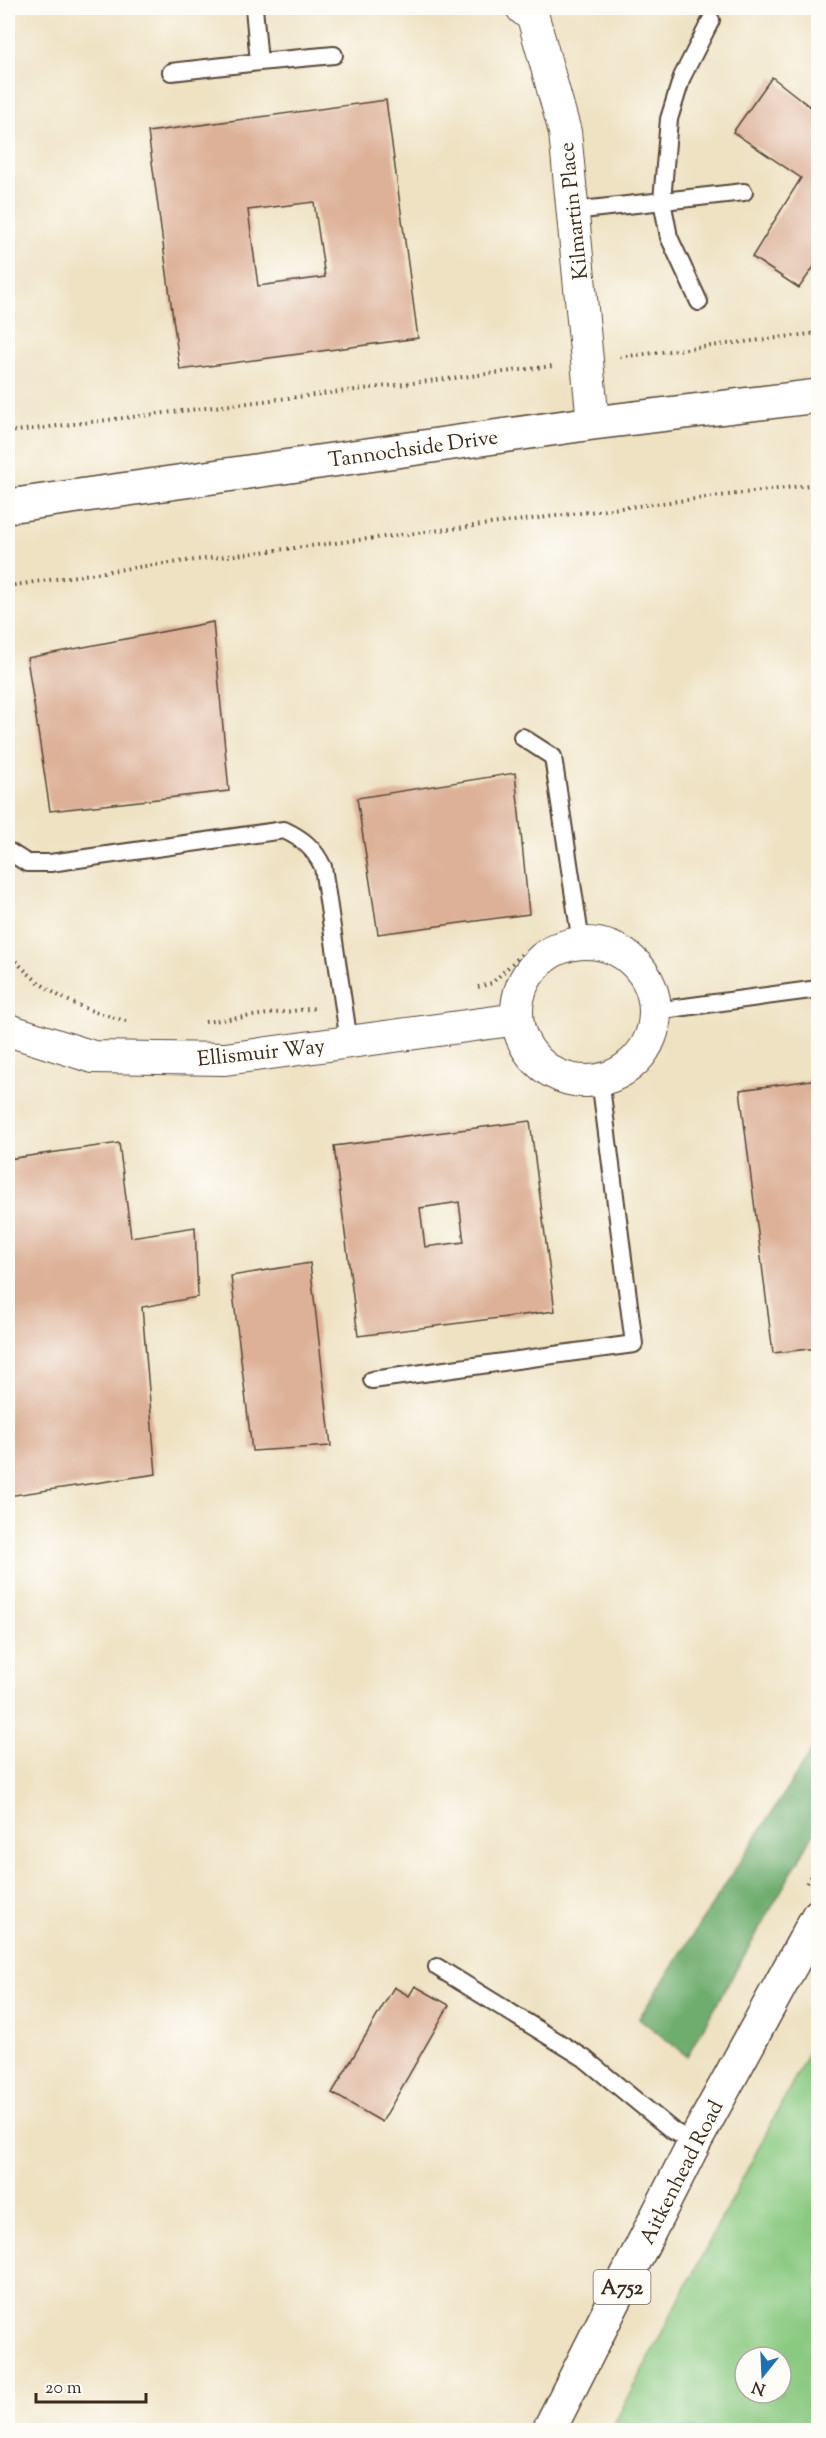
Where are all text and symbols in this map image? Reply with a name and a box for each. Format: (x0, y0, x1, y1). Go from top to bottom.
street label: Kilmartin Place (553, 141, 597, 281)
street label: Tannochside Drive (327, 423, 500, 477)
street label: Ellismuir Way (196, 1032, 327, 1076)
street label: Aitkenhead Road (634, 2096, 732, 2250)
road number: A752 (594, 2270, 650, 2304)
north arrow (733, 2345, 793, 2405)
scale bar (36, 2366, 146, 2404)
text: N (749, 2374, 769, 2400)
text: 20 m (45, 2376, 82, 2402)

